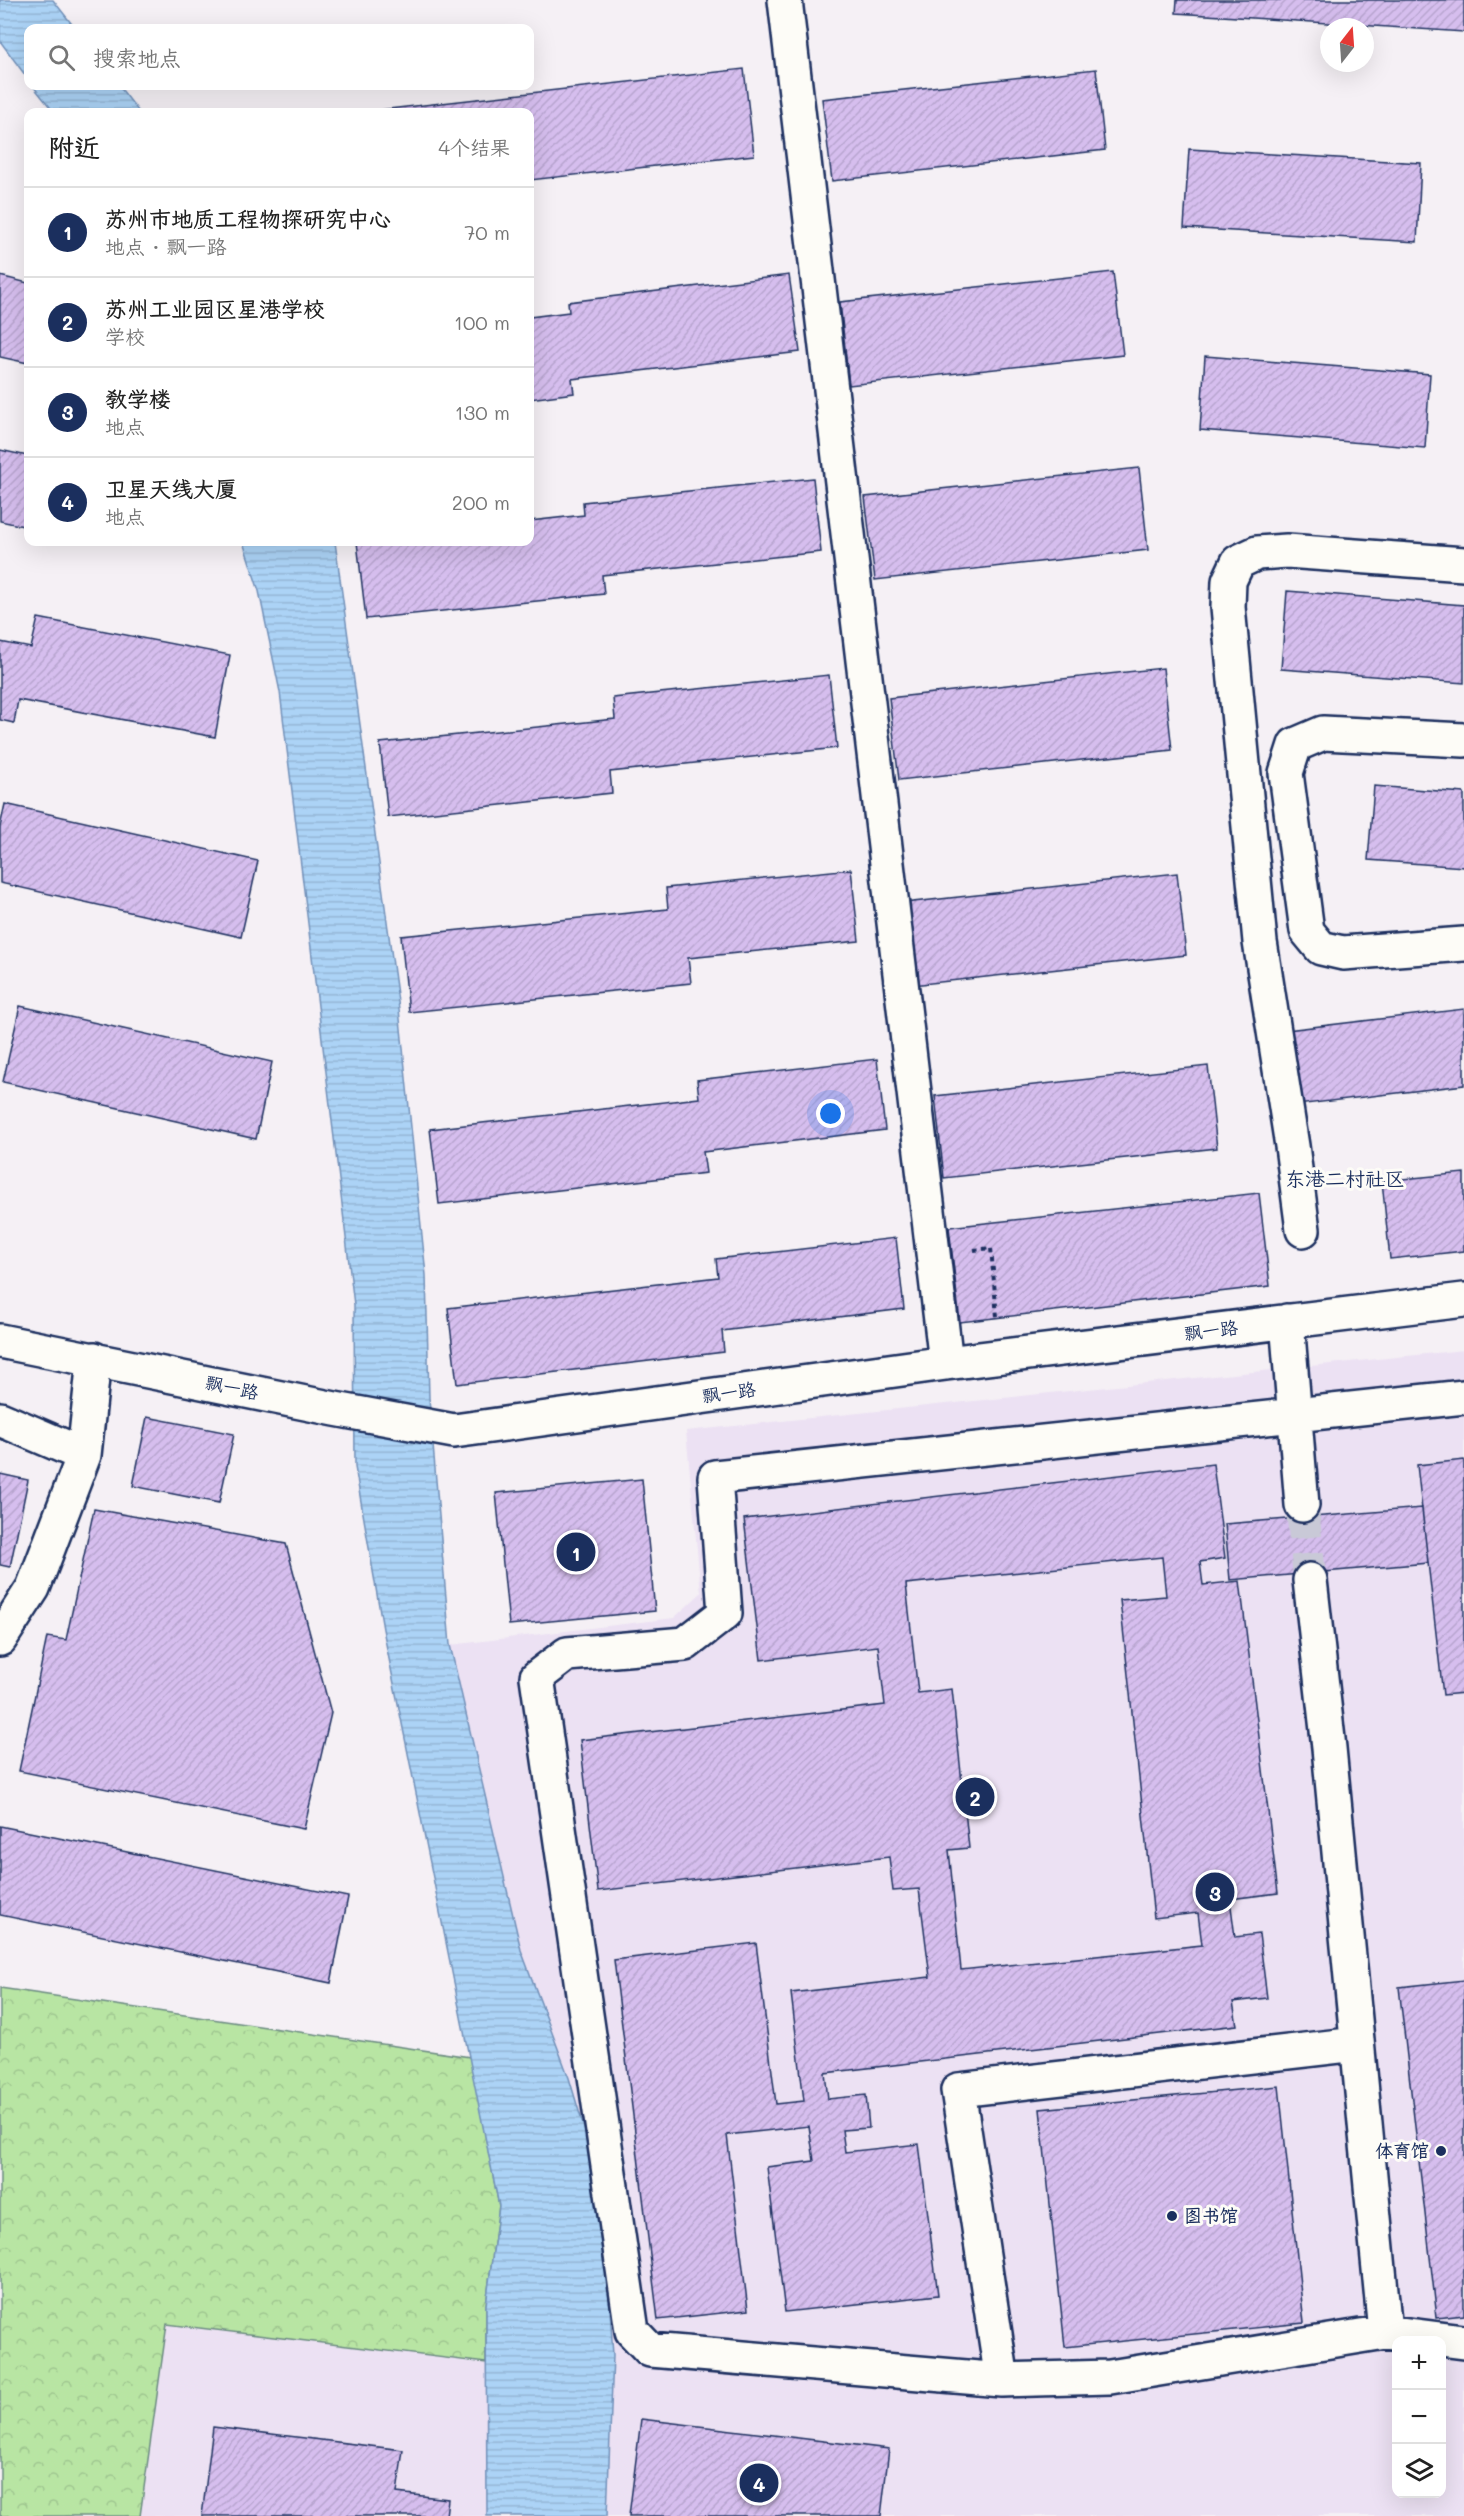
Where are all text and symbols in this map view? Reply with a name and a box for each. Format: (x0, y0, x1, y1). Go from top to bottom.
north arrow (1320, 18, 1374, 72)
search box (24, 24, 534, 90)
icon: search (45, 41, 78, 74)
text: 搜索地点 (93, 43, 181, 72)
text: 附近 (48, 130, 100, 164)
text: 4个结果 (438, 134, 510, 160)
text: 苏州市地质工程物探研究中心 (105, 204, 391, 233)
text: 1 (63, 219, 72, 245)
text: 70 m (464, 219, 510, 245)
text: 地点 · 飘一路 (105, 233, 227, 259)
text: 苏州工业园区星港学校 (105, 294, 325, 323)
text: 2 (62, 309, 73, 335)
text: 100 m (454, 309, 510, 335)
text: 学校 (105, 323, 145, 349)
text: 教学楼 (105, 384, 171, 413)
text: 3 (62, 399, 74, 425)
text: 130 m (455, 399, 510, 425)
text: 地点 (105, 413, 145, 439)
text: 卫星天线大厦 (105, 474, 237, 503)
text: 4 (61, 489, 74, 515)
text: 200 m (452, 489, 510, 515)
text: 地点 (105, 503, 145, 529)
your location (816, 1099, 845, 1128)
district label: 东港二村社区 (1285, 1165, 1405, 1191)
street label: 飘一路 (1183, 1315, 1239, 1345)
street label: 飘一路 (203, 1370, 261, 1404)
street label: 飘一路 (700, 1376, 757, 1408)
pin: 1 (556, 1530, 596, 1574)
pin: 2 (956, 1774, 994, 1820)
pin: 3 (1196, 1870, 1234, 1914)
place label: 体育馆 (1375, 2138, 1429, 2162)
marker: 体育馆 (1434, 2144, 1448, 2158)
place label: 图书馆 (1184, 2203, 1238, 2227)
marker: 图书馆 (1165, 2209, 1179, 2223)
map controls (1392, 2336, 1446, 2498)
button: + (1392, 2336, 1446, 2390)
button: − (1392, 2390, 1446, 2444)
button: layers (1392, 2444, 1446, 2498)
pin: 4 (740, 2460, 778, 2506)

